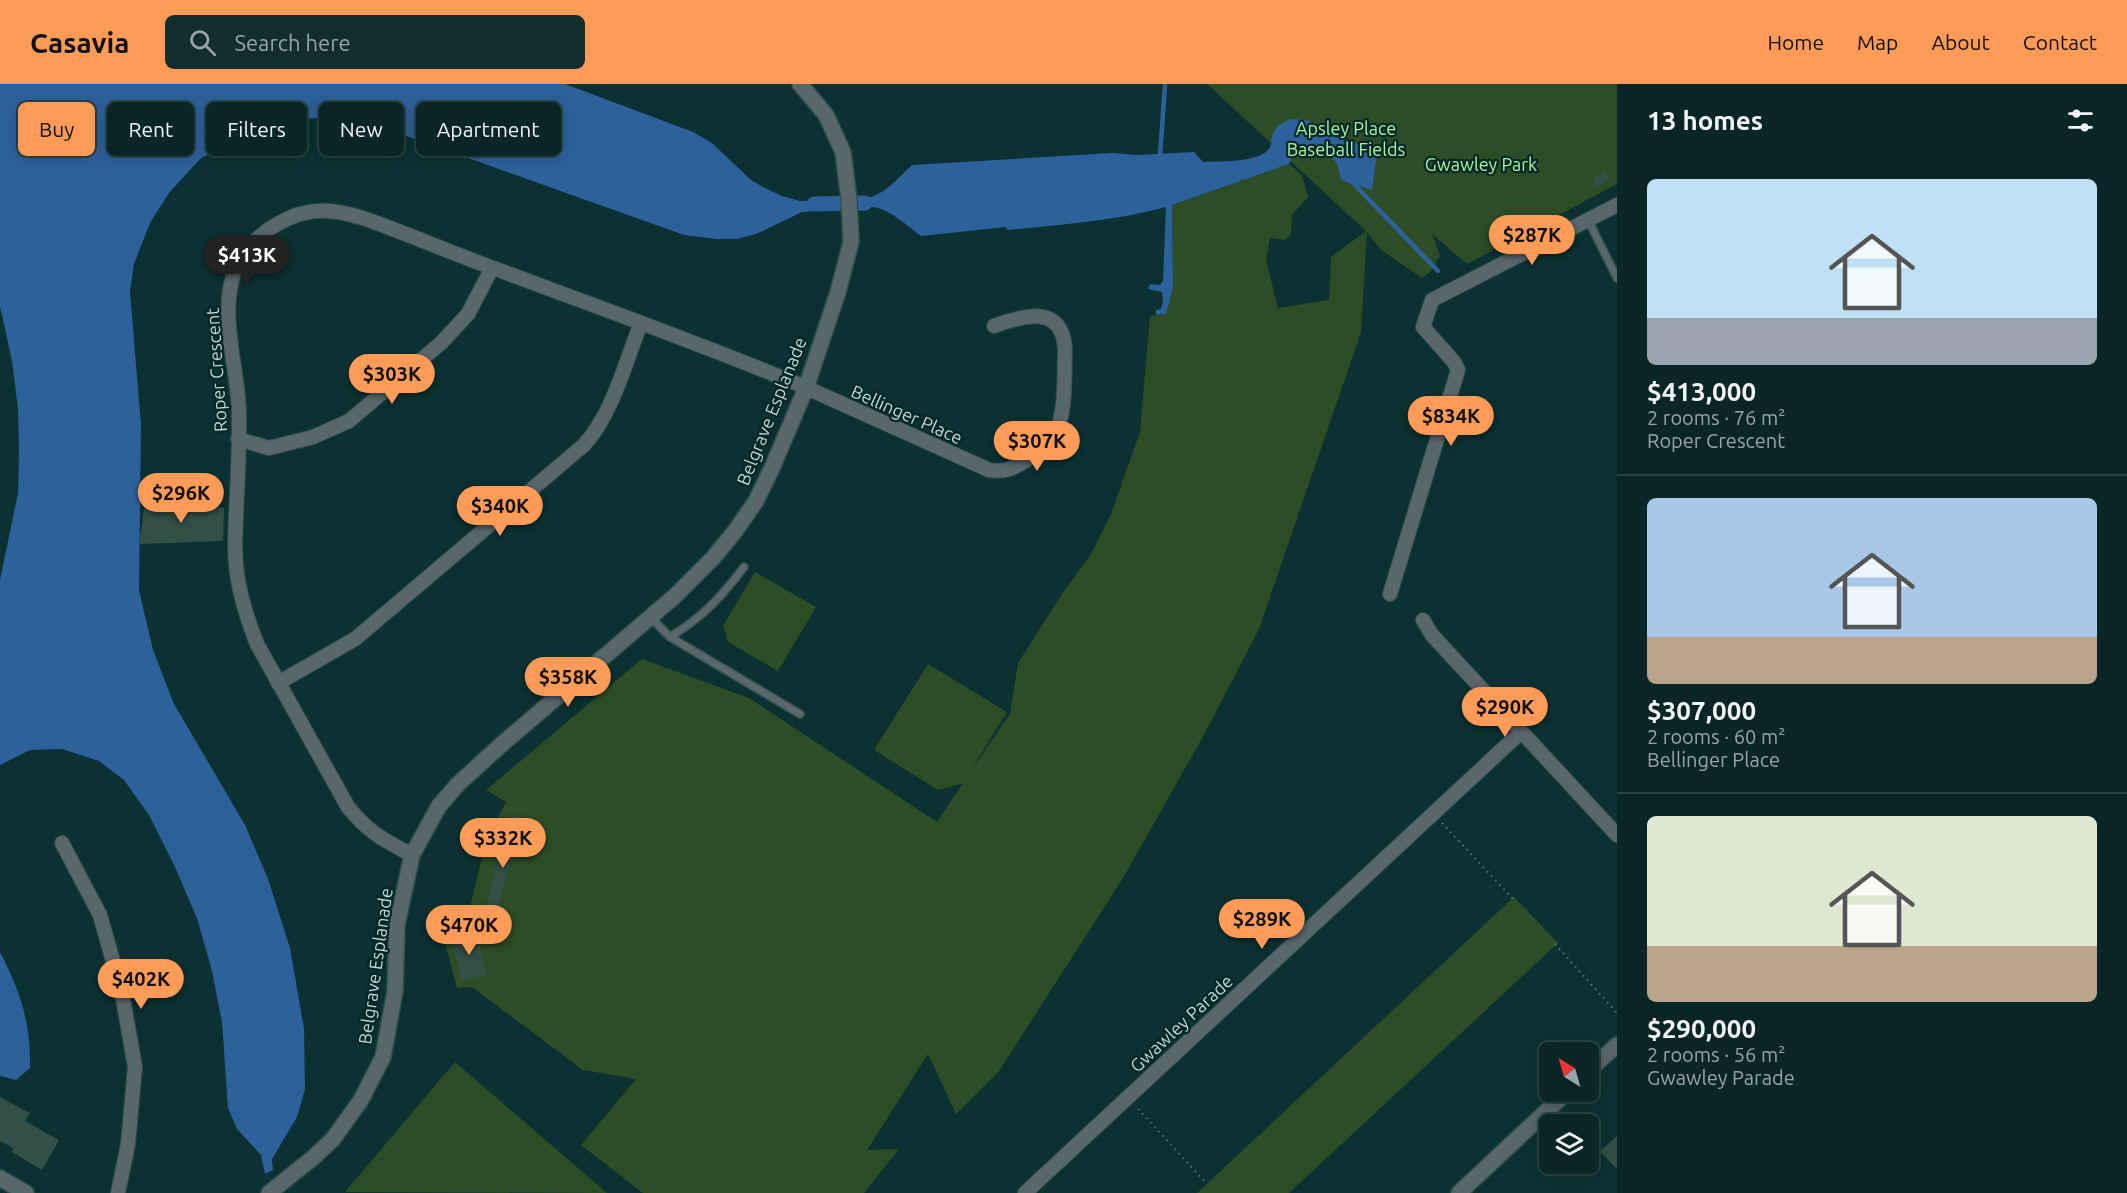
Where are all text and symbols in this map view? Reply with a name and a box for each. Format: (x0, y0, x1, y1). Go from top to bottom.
search box (165, 15, 585, 69)
icon: search (186, 26, 219, 59)
text: Casavia (30, 27, 129, 58)
text: Search here (234, 30, 351, 55)
text: Home (1767, 30, 1824, 54)
text: Map (1857, 30, 1898, 54)
text: About (1931, 30, 1990, 54)
text: Contact (2023, 30, 2097, 54)
chip: Buy (18, 102, 95, 156)
chip: Rent (107, 102, 194, 156)
chip: Filters (206, 102, 307, 156)
chip: New (319, 102, 404, 156)
chip: Apartment (416, 102, 561, 156)
icon: filters (2064, 104, 2097, 137)
text: 13 homes (1647, 106, 1763, 135)
park label: Apsley Place Baseball Fields (1287, 118, 1405, 159)
park label: Gwawley Park (1425, 154, 1537, 174)
pin: $287K (1490, 215, 1574, 266)
icon: home (1818, 218, 1926, 326)
text: $287K (1503, 223, 1561, 246)
pin: $413K (205, 235, 289, 286)
text: $413K (218, 243, 276, 266)
street label: Roper Crescent (202, 307, 230, 433)
street label: Belgrave Esplanade (732, 334, 810, 488)
pin: $303K (350, 354, 434, 405)
text: $303K (363, 362, 421, 385)
text: $413,000 (1647, 377, 1756, 406)
street label: Bellinger Place (848, 381, 966, 447)
pin: $834K (1409, 396, 1493, 447)
text: $834K (1422, 404, 1480, 427)
text: 2 rooms · 76 m² (1647, 406, 1785, 429)
pin: $307K (995, 421, 1079, 472)
text: $307K (1008, 429, 1066, 452)
text: Roper Crescent (1647, 429, 1785, 452)
pin: $296K (139, 473, 223, 524)
text: $296K (152, 481, 210, 504)
pin: $340K (458, 486, 542, 537)
text: $340K (471, 494, 529, 517)
icon: home (1818, 537, 1926, 645)
pin: $358K (526, 657, 610, 708)
text: $358K (539, 665, 597, 688)
pin: $290K (1463, 687, 1547, 738)
text: $290K (1476, 695, 1534, 718)
text: $307,000 (1647, 696, 1756, 725)
text: 2 rooms · 60 m² (1647, 725, 1785, 748)
text: Bellinger Place (1647, 748, 1780, 771)
pin: $332K (461, 818, 545, 869)
text: $332K (474, 826, 532, 849)
icon: home (1818, 855, 1926, 963)
street label: Belgrave Esplanade (354, 887, 396, 1045)
pin: $289K (1220, 899, 1304, 950)
pin: $470K (427, 905, 511, 956)
text: $289K (1233, 907, 1291, 930)
text: $470K (440, 913, 498, 936)
pin: $402K (99, 959, 183, 1010)
text: $402K (112, 967, 170, 990)
street label: Gwawley Parade (1126, 970, 1236, 1076)
text: $290,000 (1647, 1014, 1756, 1043)
north arrow (1539, 1042, 1599, 1102)
map controls (1539, 1042, 1599, 1174)
text: 2 rooms · 56 m² (1647, 1043, 1785, 1066)
text: Gwawley Parade (1647, 1066, 1795, 1089)
button: layers (1539, 1114, 1599, 1174)

